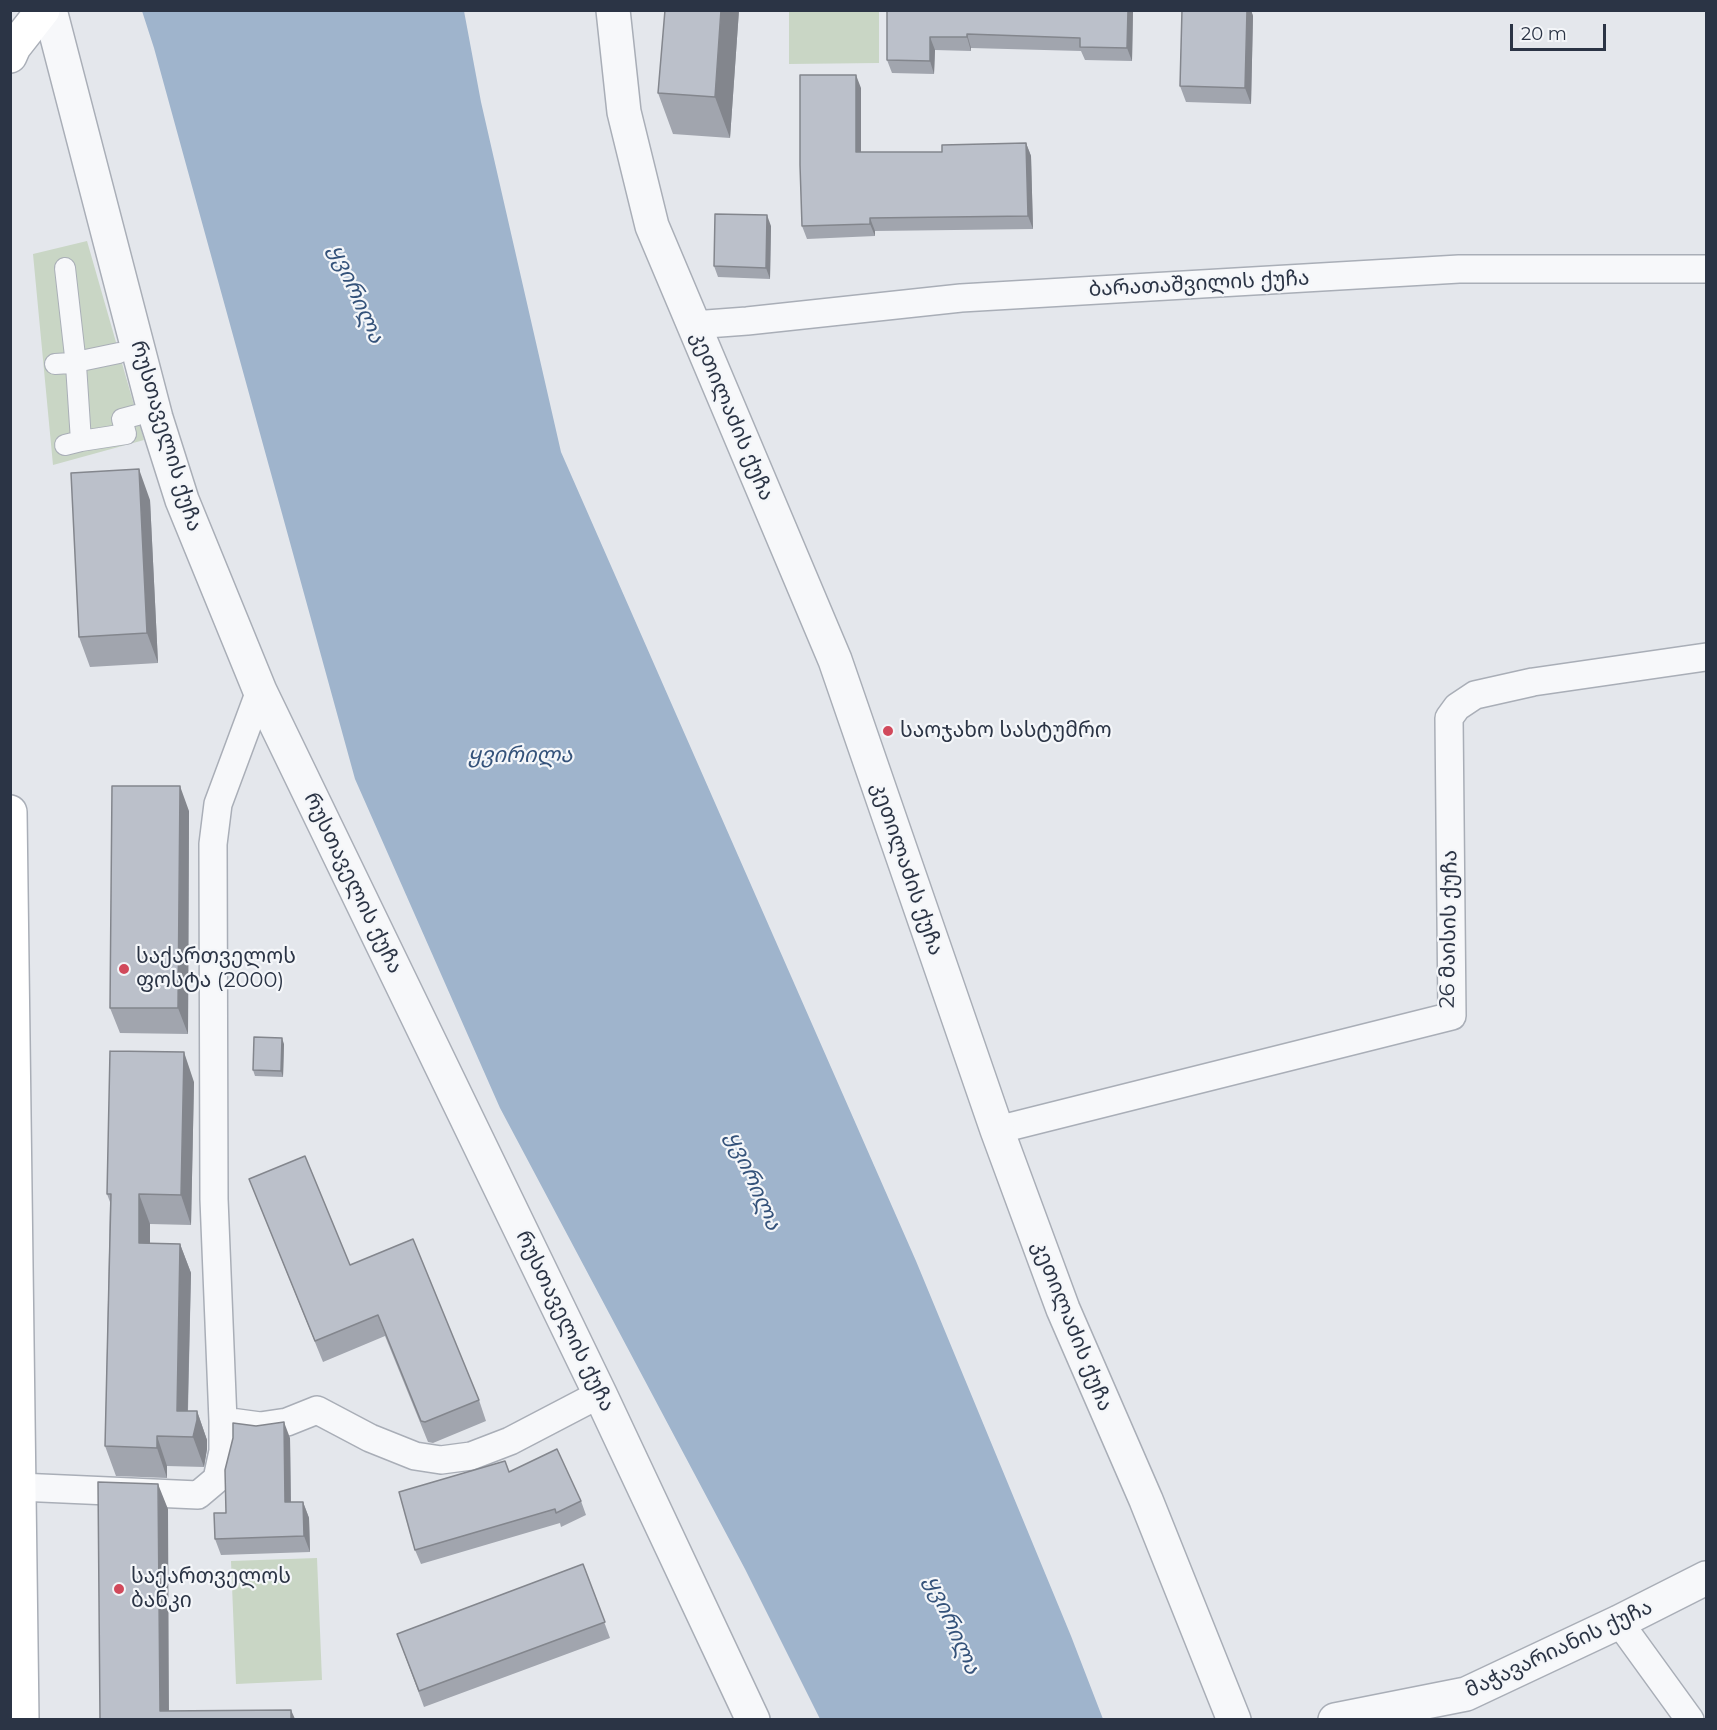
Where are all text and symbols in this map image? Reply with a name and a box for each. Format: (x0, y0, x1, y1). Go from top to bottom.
scale bar (1513, 12, 1609, 50)
text: 20 m (1521, 23, 1567, 45)
water label: ყვირილა (323, 241, 389, 347)
street label: ბარათაშვილის ქუჩა (1088, 266, 1310, 302)
street label: კეთილაძის ქუჩა (685, 328, 779, 504)
street label: რუსთაველის ქუჩა (125, 338, 207, 534)
place label: საოჯახო სასტუმრო (900, 718, 1112, 744)
marker: საოჯახო სასტუმრო (881, 724, 895, 738)
water label: ყვირილა (468, 743, 572, 769)
street label: კეთილაძის ქუჩა (866, 779, 948, 959)
street label: რუსთაველის ქუჩა (298, 788, 408, 978)
street label: 26 მაისის ქუჩა (1435, 850, 1463, 1008)
place label: საქართველოს ფოსტა (2000) (136, 944, 296, 994)
marker: საქართველოს ფოსტა (2000) (117, 962, 131, 976)
water label: ყვირილა (720, 1128, 786, 1234)
street label: რუსთაველის ქუჩა (510, 1226, 620, 1416)
street label: კეთილაძის ქუჩა (1026, 1237, 1118, 1415)
place label: საქართველოს ბანკი (131, 1564, 291, 1614)
water label: ყვირილა (919, 1572, 985, 1678)
marker: საქართველოს ბანკი (112, 1582, 126, 1596)
street label: მაჭავარიანის ქუჩა (1462, 1595, 1656, 1703)

